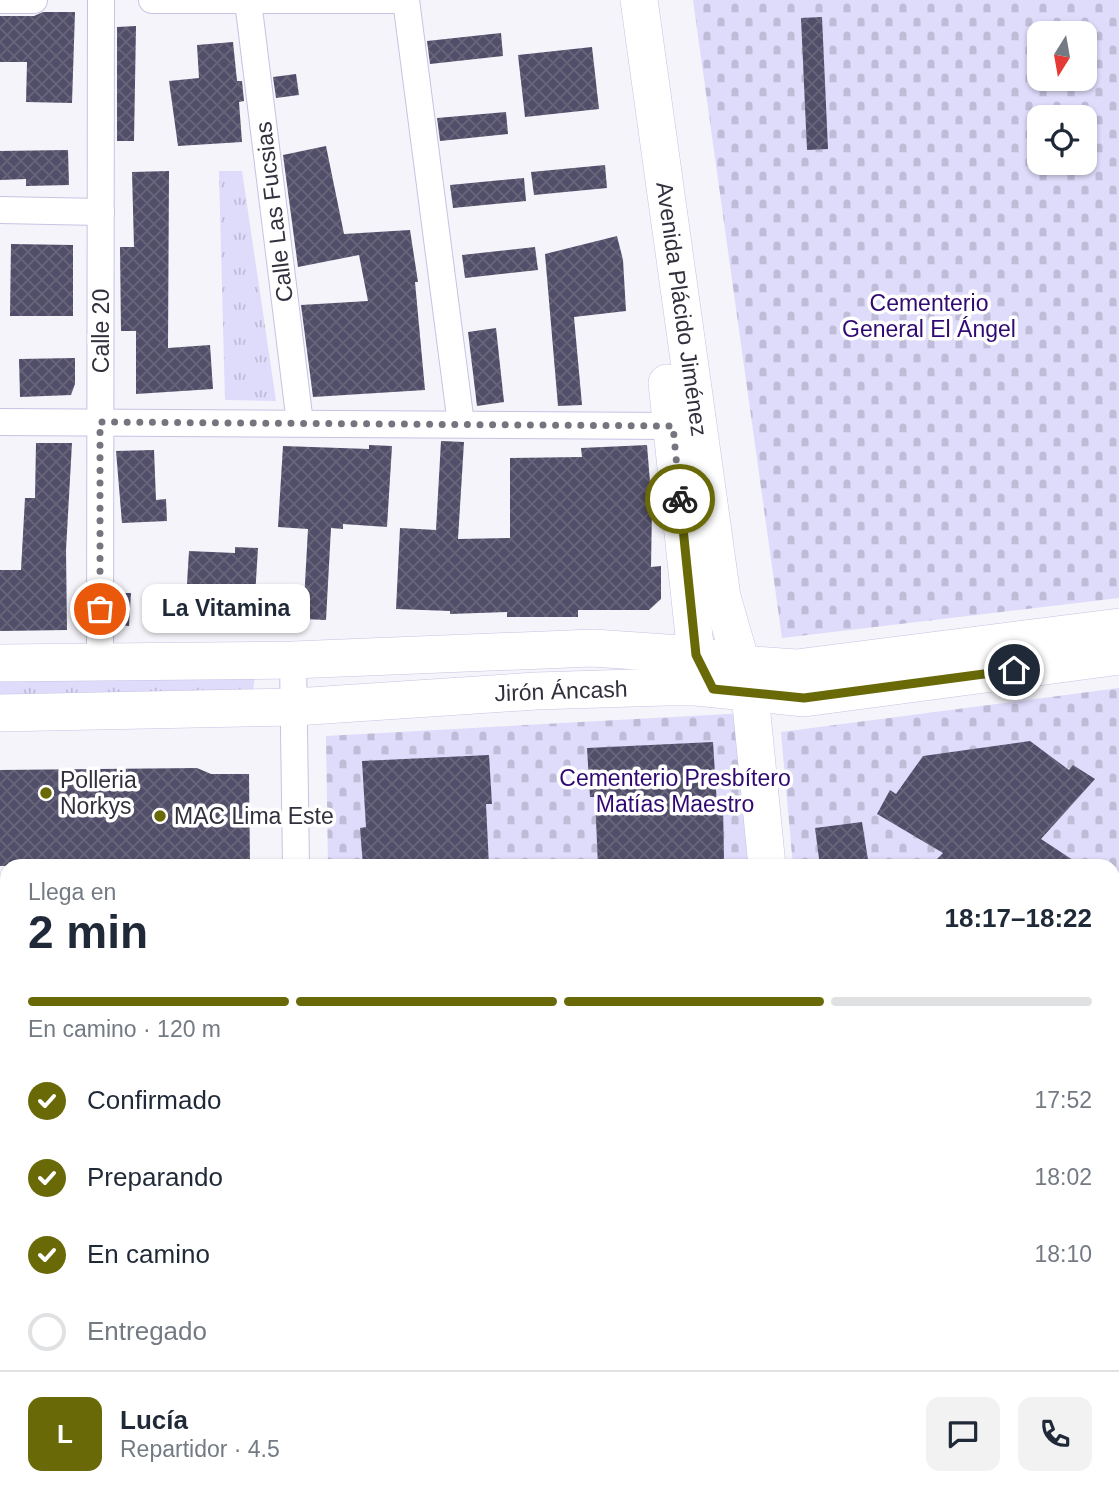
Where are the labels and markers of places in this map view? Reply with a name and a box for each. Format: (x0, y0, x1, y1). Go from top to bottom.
pin (70, 579, 130, 639)
callout: La Vitamina (142, 584, 310, 634)
pin (984, 640, 1044, 700)
place label: Polleria Norkys (60, 767, 137, 819)
marker: Polleria Norkys (38, 785, 54, 801)
place label: MAC Lima Este (174, 803, 334, 829)
marker: MAC Lima Este (152, 808, 168, 824)

